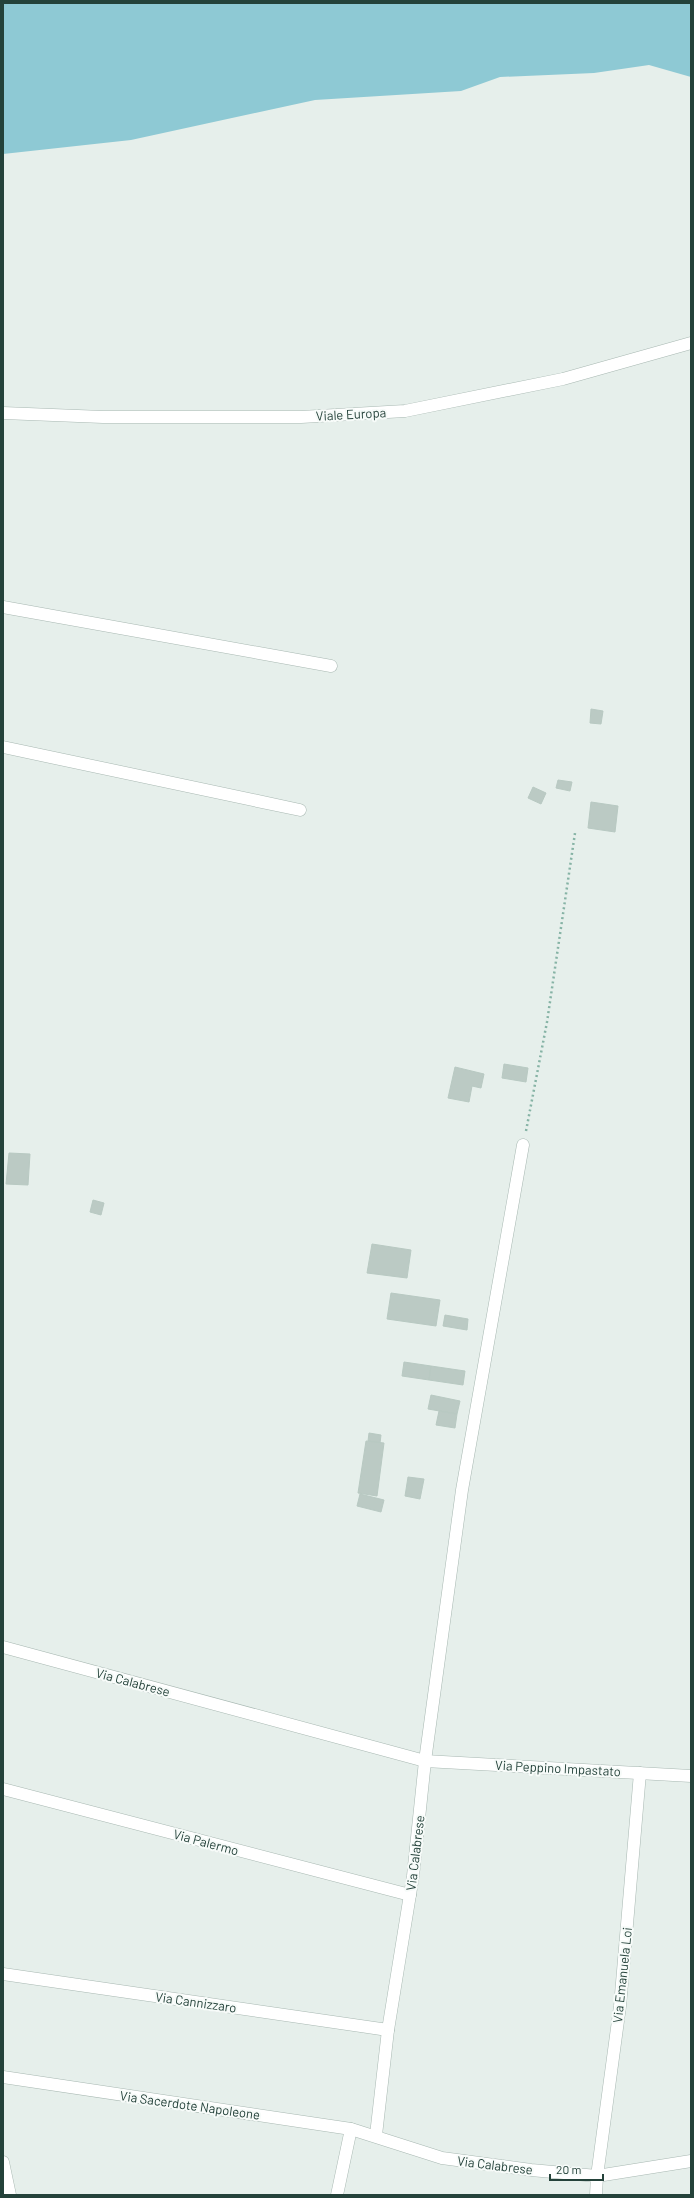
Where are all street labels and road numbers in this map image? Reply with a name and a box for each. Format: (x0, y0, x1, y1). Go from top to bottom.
street label: Viale Europa (315, 404, 387, 424)
street label: Via Calabrese (94, 1664, 172, 1700)
street label: Via Peppino Impastato (495, 1757, 621, 1779)
street label: Via Calabrese (402, 1814, 428, 1892)
street label: Via Palermo (172, 1826, 240, 1858)
street label: Via Emanuela Loi (609, 1926, 635, 2024)
street label: Via Cannizzaro (154, 1988, 238, 2016)
street label: Via Sacerdote Napoleone (119, 2087, 261, 2123)
street label: Via Calabrese (456, 2152, 534, 2178)

